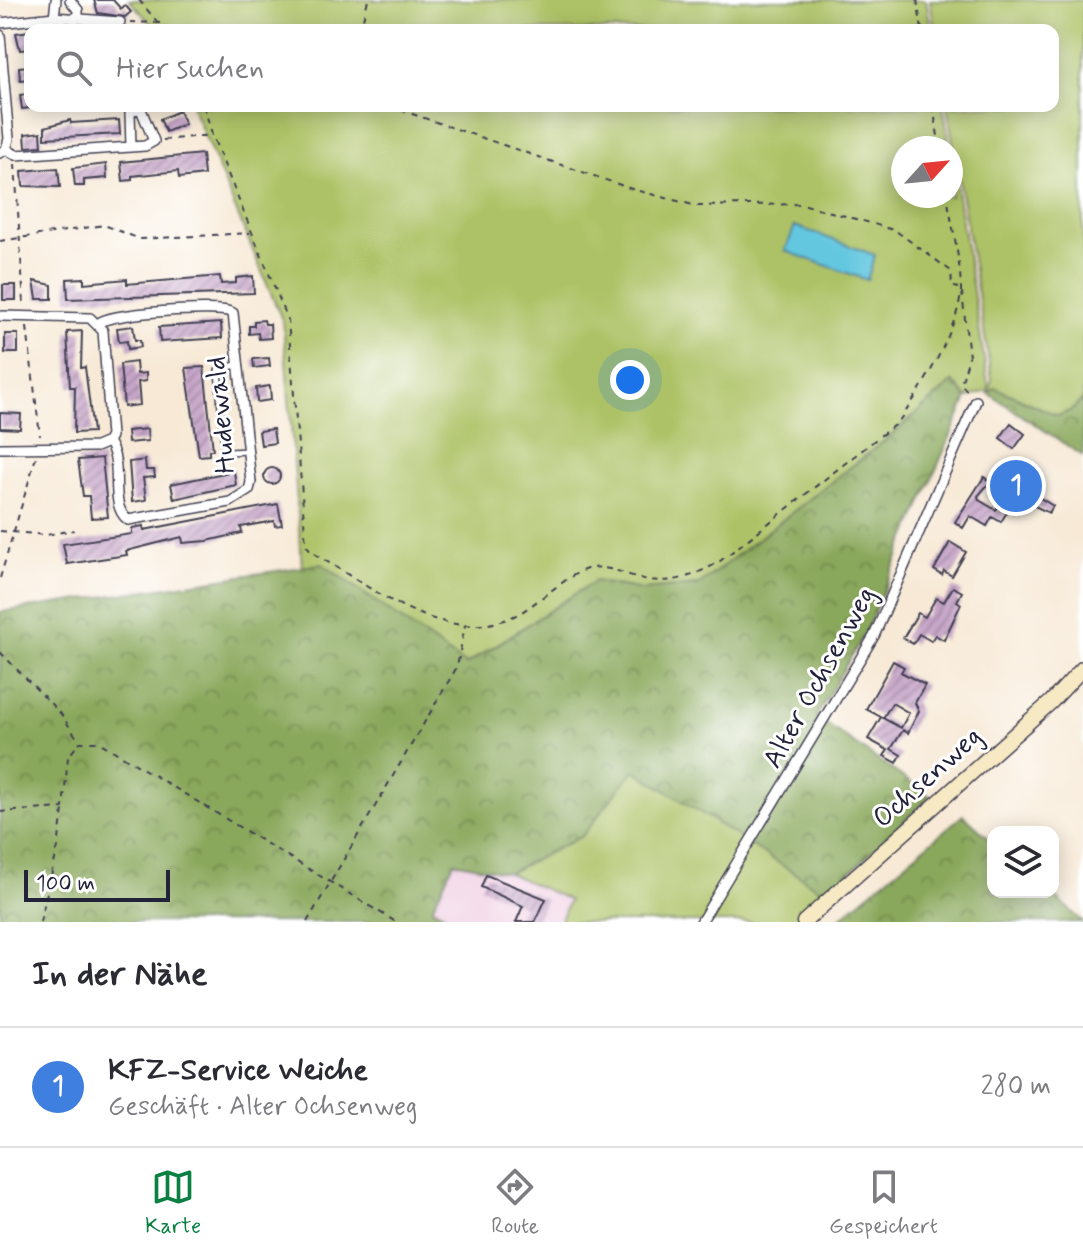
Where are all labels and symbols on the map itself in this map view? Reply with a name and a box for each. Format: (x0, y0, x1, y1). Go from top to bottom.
north arrow (891, 136, 963, 208)
street label: Hudewald (198, 355, 246, 475)
your location (610, 360, 650, 400)
pin: 1 (990, 456, 1042, 516)
street label: Alter Ochsenweg (755, 581, 885, 775)
street label: Ochsenweg (865, 719, 991, 837)
scale bar (24, 866, 170, 902)

